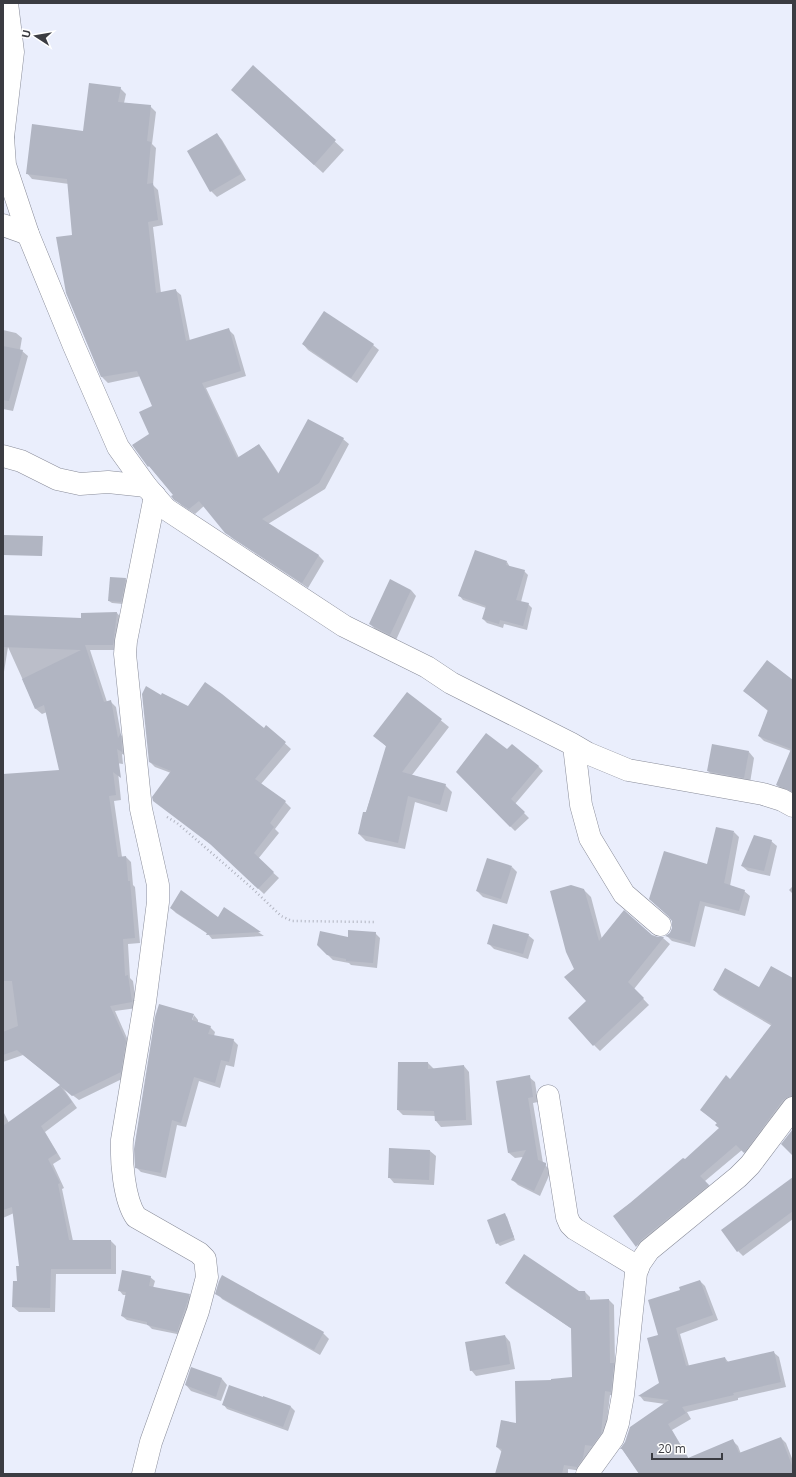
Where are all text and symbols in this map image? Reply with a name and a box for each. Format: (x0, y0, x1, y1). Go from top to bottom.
north arrow (16, 16, 56, 56)
text: U (18, 28, 34, 39)
scale bar (652, 1435, 722, 1461)
text: 20 m (658, 1440, 686, 1457)

